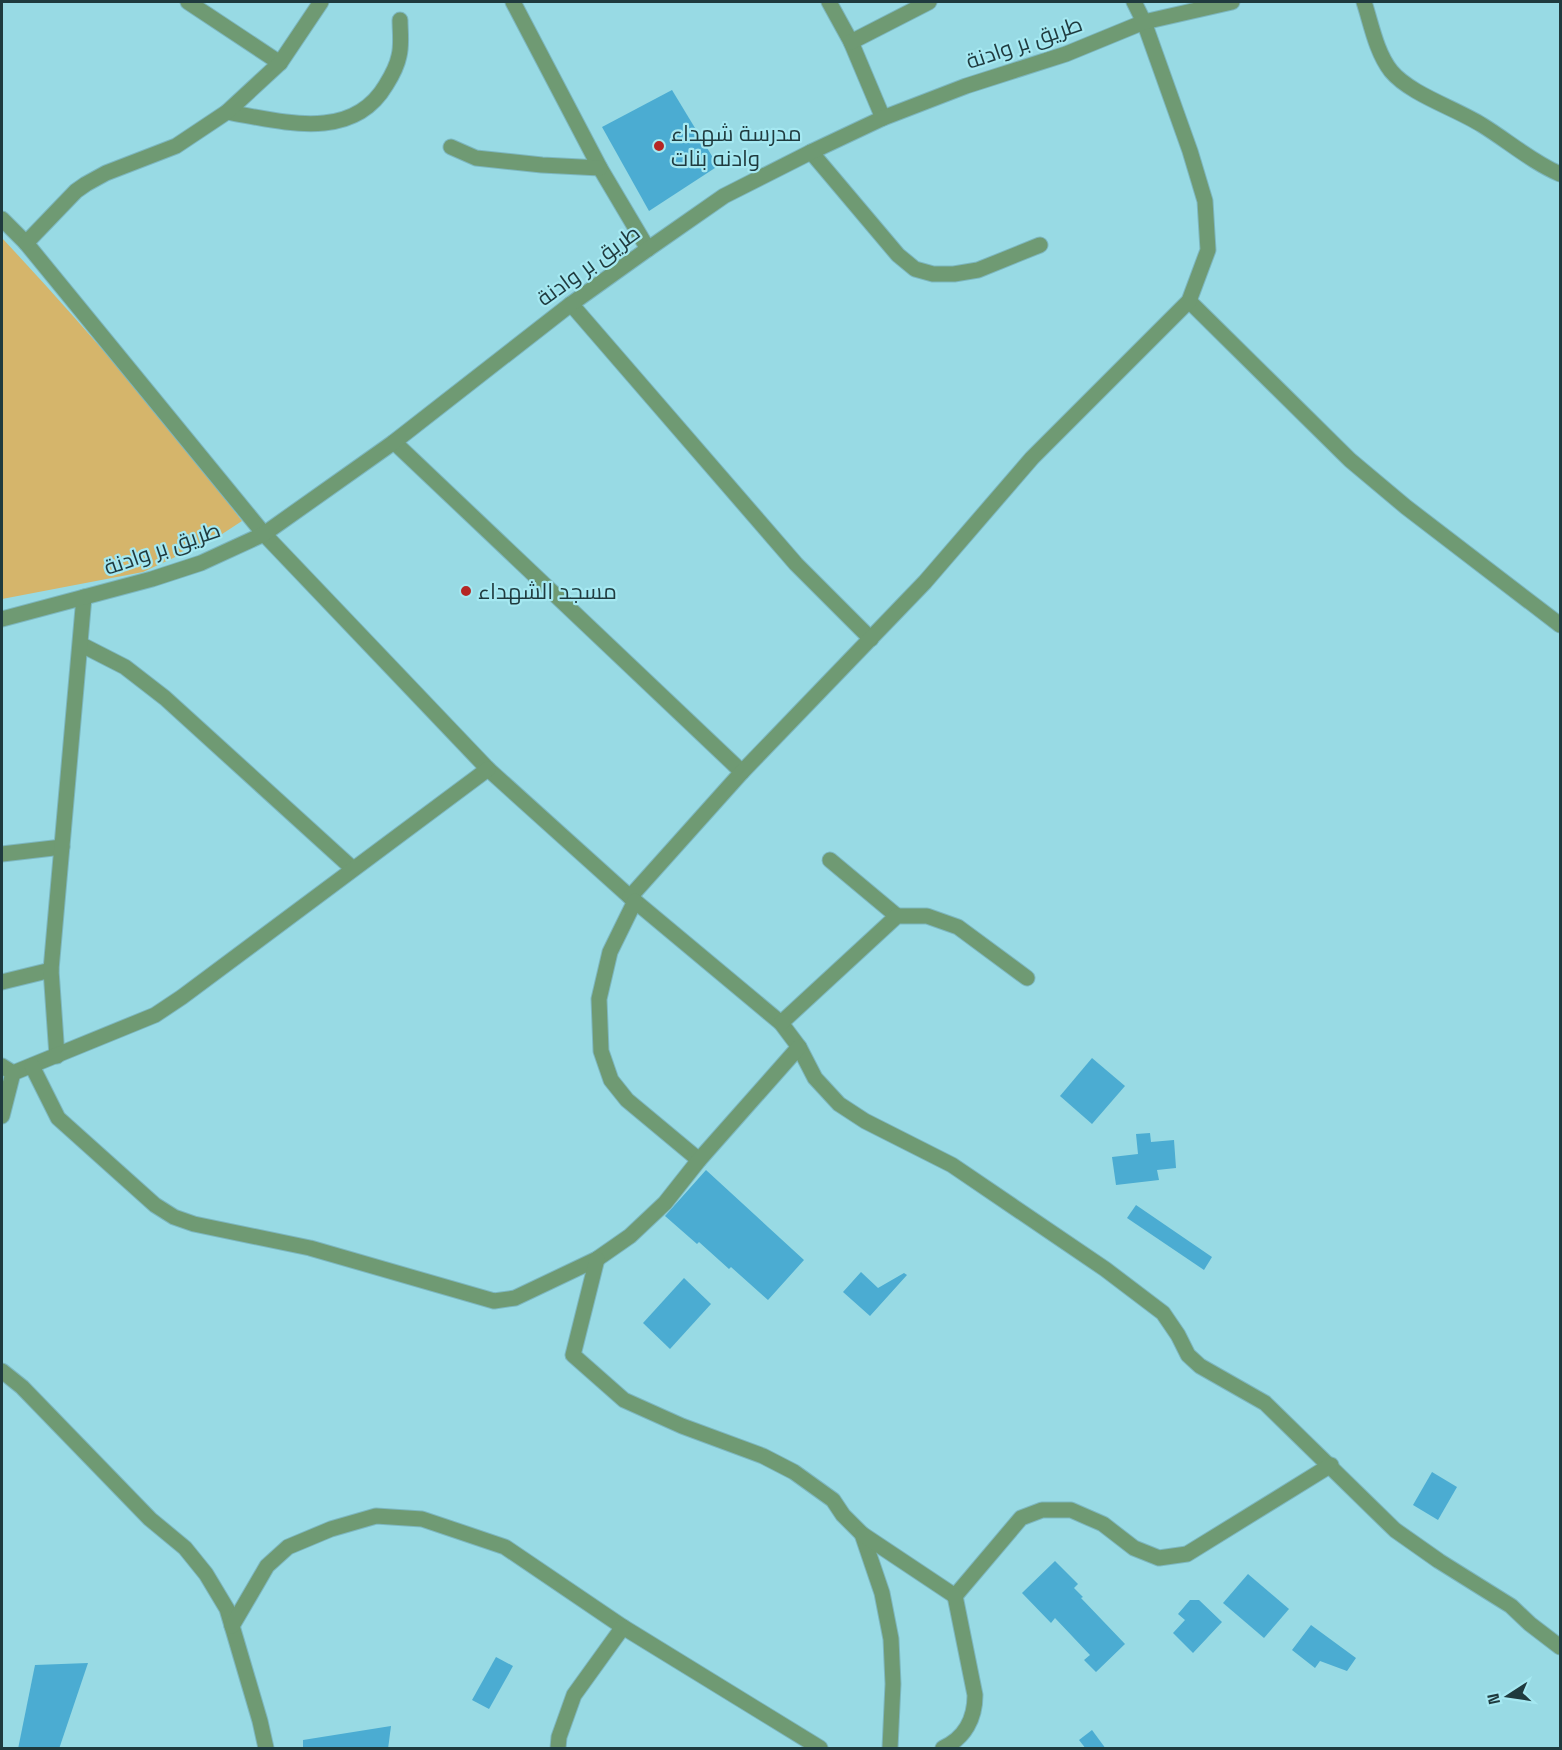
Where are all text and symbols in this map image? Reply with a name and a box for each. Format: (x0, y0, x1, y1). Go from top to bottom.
street label: طريق بر وادنة (962, 9, 1086, 75)
place label: مدرسة شهداء وادنه بنات (671, 119, 802, 172)
marker: مدرسة شهداء وادنه بنات (652, 139, 666, 153)
street label: طريق بر وادنة (531, 218, 645, 312)
street label: طريق بر وادنة (100, 515, 224, 581)
place label: مسجد الشهداء (478, 577, 617, 605)
marker: مسجد الشهداء (459, 584, 473, 598)
north arrow (1478, 1666, 1538, 1726)
text: N (1482, 1692, 1505, 1706)

